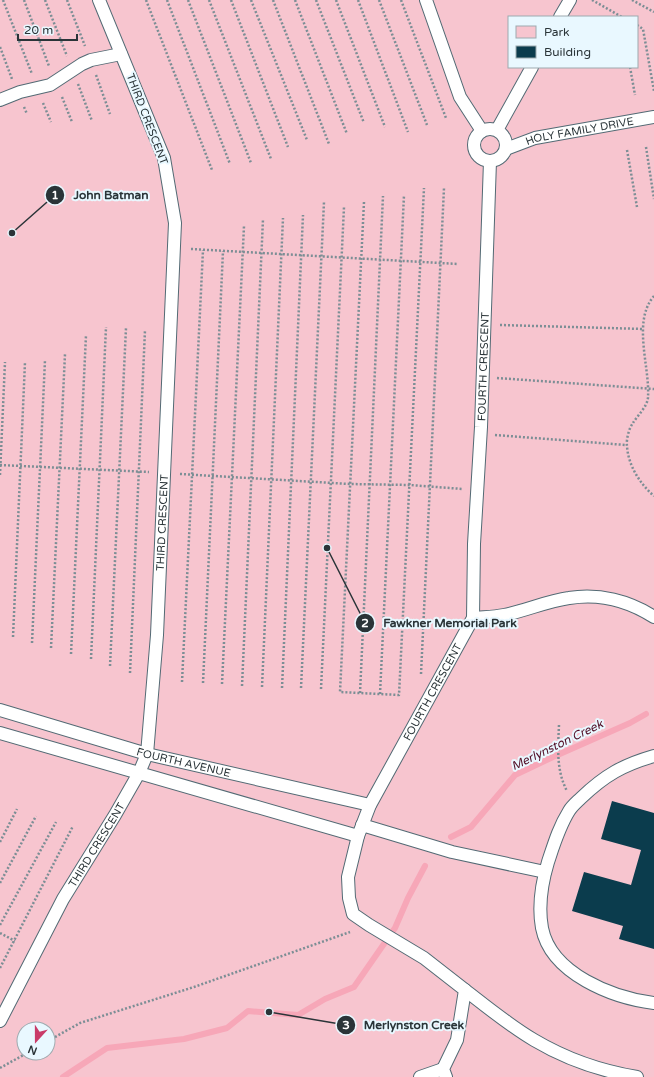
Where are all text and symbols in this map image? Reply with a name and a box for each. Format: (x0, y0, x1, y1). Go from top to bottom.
scale bar (18, 16, 77, 42)
legend (508, 16, 638, 68)
text: 20 m (24, 23, 53, 37)
text: Park (544, 25, 570, 39)
text: Building (544, 45, 591, 59)
street label: THIRD CRESCENT (124, 72, 170, 167)
street label: HOLY FAMILY DRIVE (523, 114, 635, 148)
callout: John Batman (45, 183, 156, 207)
text: 1 (51, 188, 59, 202)
text: John Batman (72, 188, 149, 202)
street label: FOURTH CRESCENT (475, 312, 491, 421)
street label: THIRD CRESCENT (153, 474, 171, 571)
callout: Fawkner Memorial Park (355, 611, 525, 635)
text: 2 (361, 616, 369, 630)
text: Fawkner Memorial Park (383, 616, 517, 630)
street label: FOURTH CRESCENT (400, 641, 464, 743)
water label: Merlynston Creek (509, 716, 606, 773)
street label: FOURTH AVENUE (135, 745, 232, 779)
street label: THIRD CRESCENT (66, 800, 127, 889)
callout: Merlynston Creek (336, 1013, 473, 1037)
text: 3 (342, 1018, 350, 1032)
text: Merlynston Creek (364, 1018, 465, 1033)
north arrow (16, 1021, 56, 1061)
text: N (26, 1042, 39, 1058)

